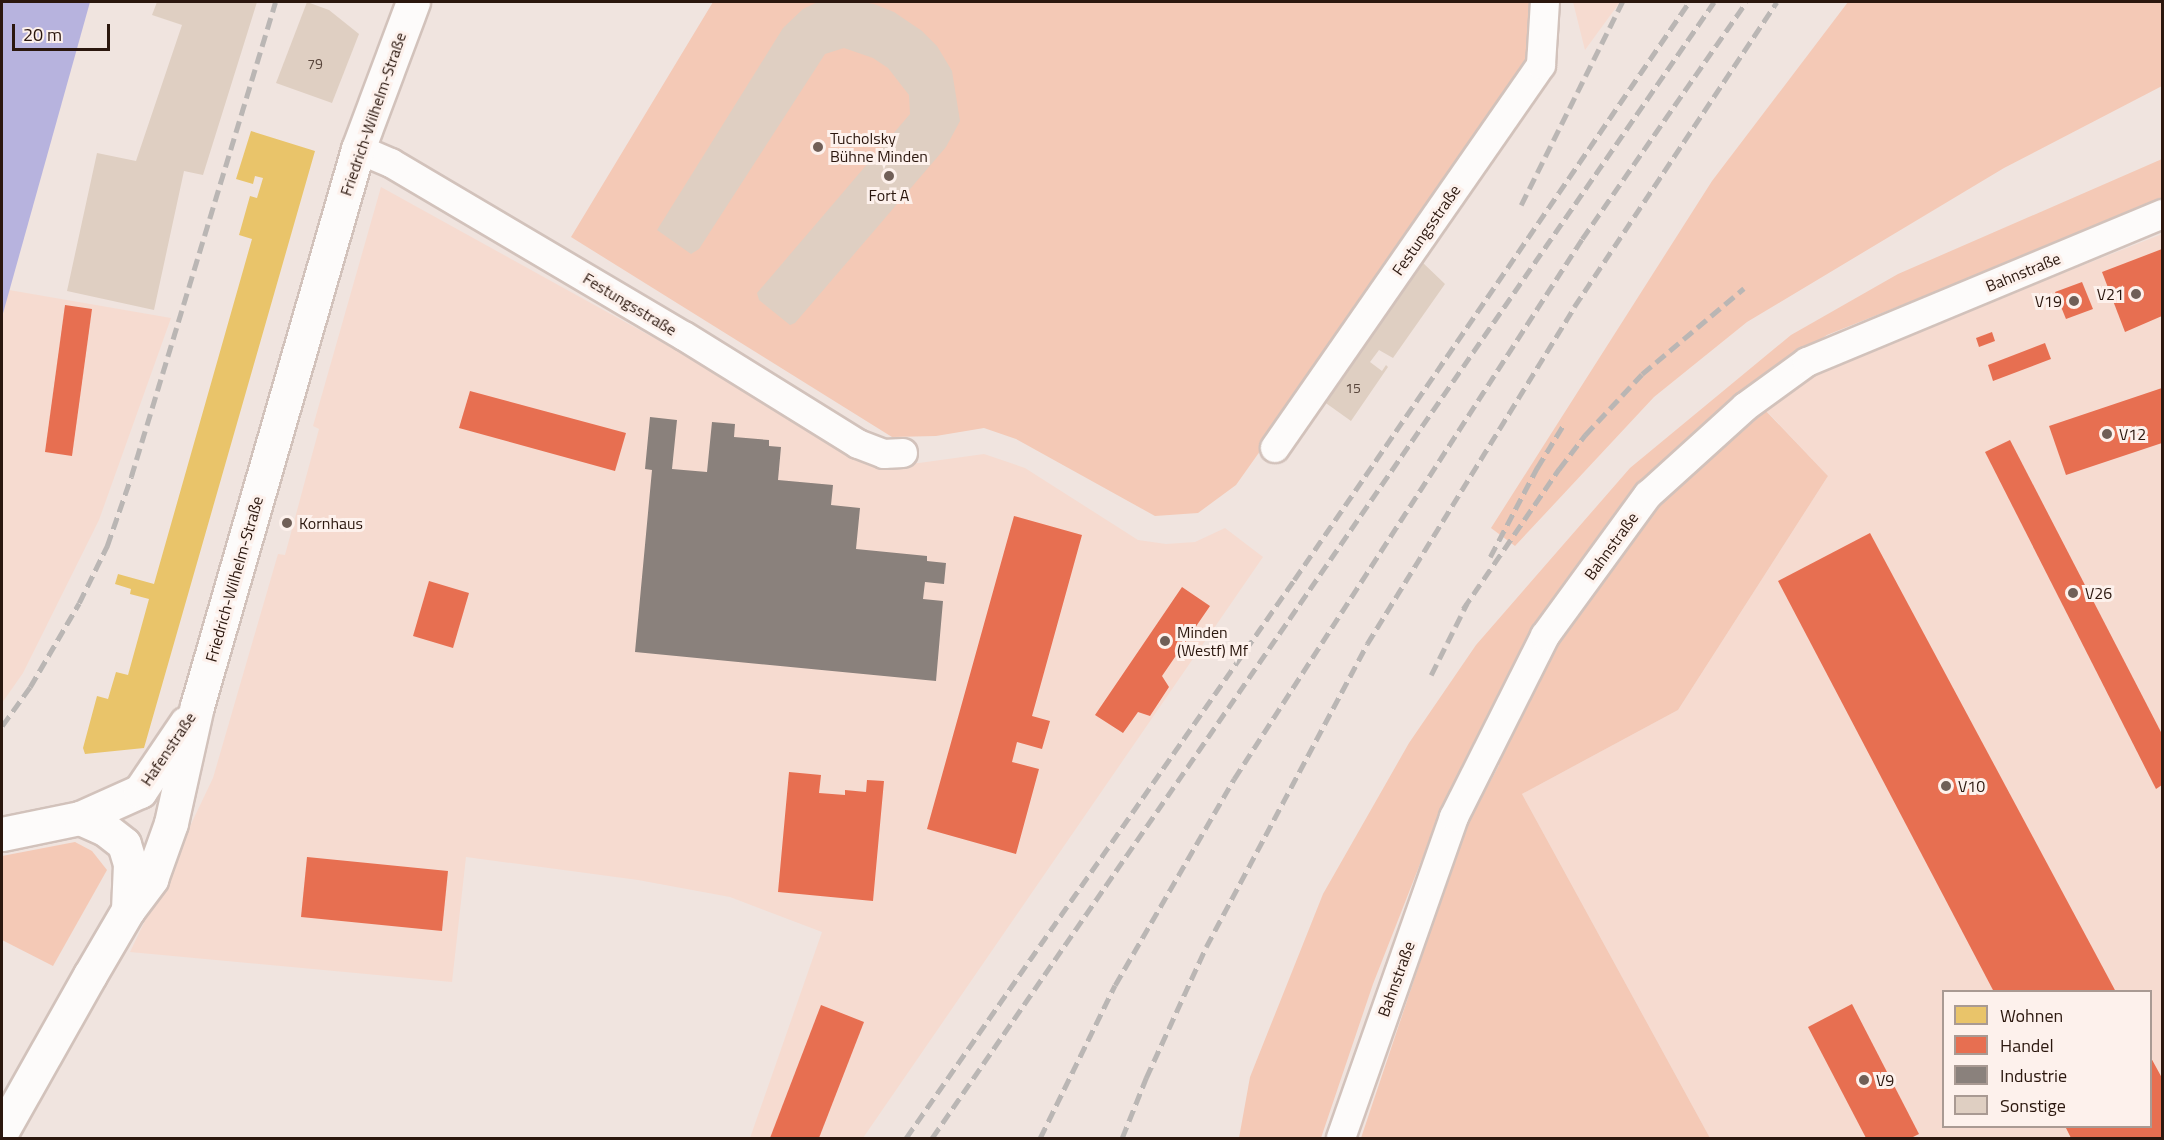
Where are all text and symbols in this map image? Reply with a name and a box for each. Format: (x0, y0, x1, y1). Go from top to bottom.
scale bar (15, 12, 112, 50)
text: 20 m (23, 21, 62, 48)
street label: Friedrich-Wilhelm-Straße (336, 30, 410, 198)
house number: 79 (307, 56, 323, 72)
place label: Tucholsky Bühne Minden (830, 128, 928, 166)
marker: Tucholsky Bühne Minden (811, 140, 825, 154)
marker: Fort A (882, 169, 896, 183)
street label: Festungsstraße (1388, 181, 1464, 279)
place label: Fort A (869, 185, 909, 205)
street label: Bahnstraße (1983, 248, 2063, 296)
street label: Festungsstraße (580, 269, 680, 339)
place label: V21 (2097, 284, 2124, 304)
marker: V21 (2129, 287, 2143, 301)
place label: V19 (2035, 291, 2062, 311)
marker: V19 (2067, 294, 2081, 308)
house number: 15 (1345, 380, 1361, 396)
place label: V12 (2119, 424, 2146, 444)
marker: V12 (2100, 427, 2114, 441)
street label: Friedrich-Wilhelm-Straße (201, 494, 267, 664)
street label: Bahnstraße (1580, 508, 1642, 584)
place label: Kornhaus (299, 513, 363, 533)
marker: Kornhaus (280, 516, 294, 530)
place label: V26 (2085, 583, 2112, 603)
marker: V26 (2066, 586, 2080, 600)
place label: Minden (Westf) Mf (1177, 622, 1248, 660)
marker: Minden (Westf) Mf (1158, 634, 1172, 648)
street label: Hafenstraße (136, 709, 200, 789)
place label: V10 (1958, 776, 1985, 796)
marker: V10 (1939, 779, 1953, 793)
street label: Bahnstraße (1373, 939, 1419, 1019)
legend (1942, 990, 2152, 1128)
text: Wohnen (2000, 1002, 2063, 1029)
text: Handel (2000, 1032, 2054, 1059)
text: Industrie (2000, 1062, 2067, 1089)
place label: V9 (1876, 1070, 1894, 1090)
marker: V9 (1857, 1073, 1871, 1087)
text: Sonstige (2000, 1092, 2066, 1119)

